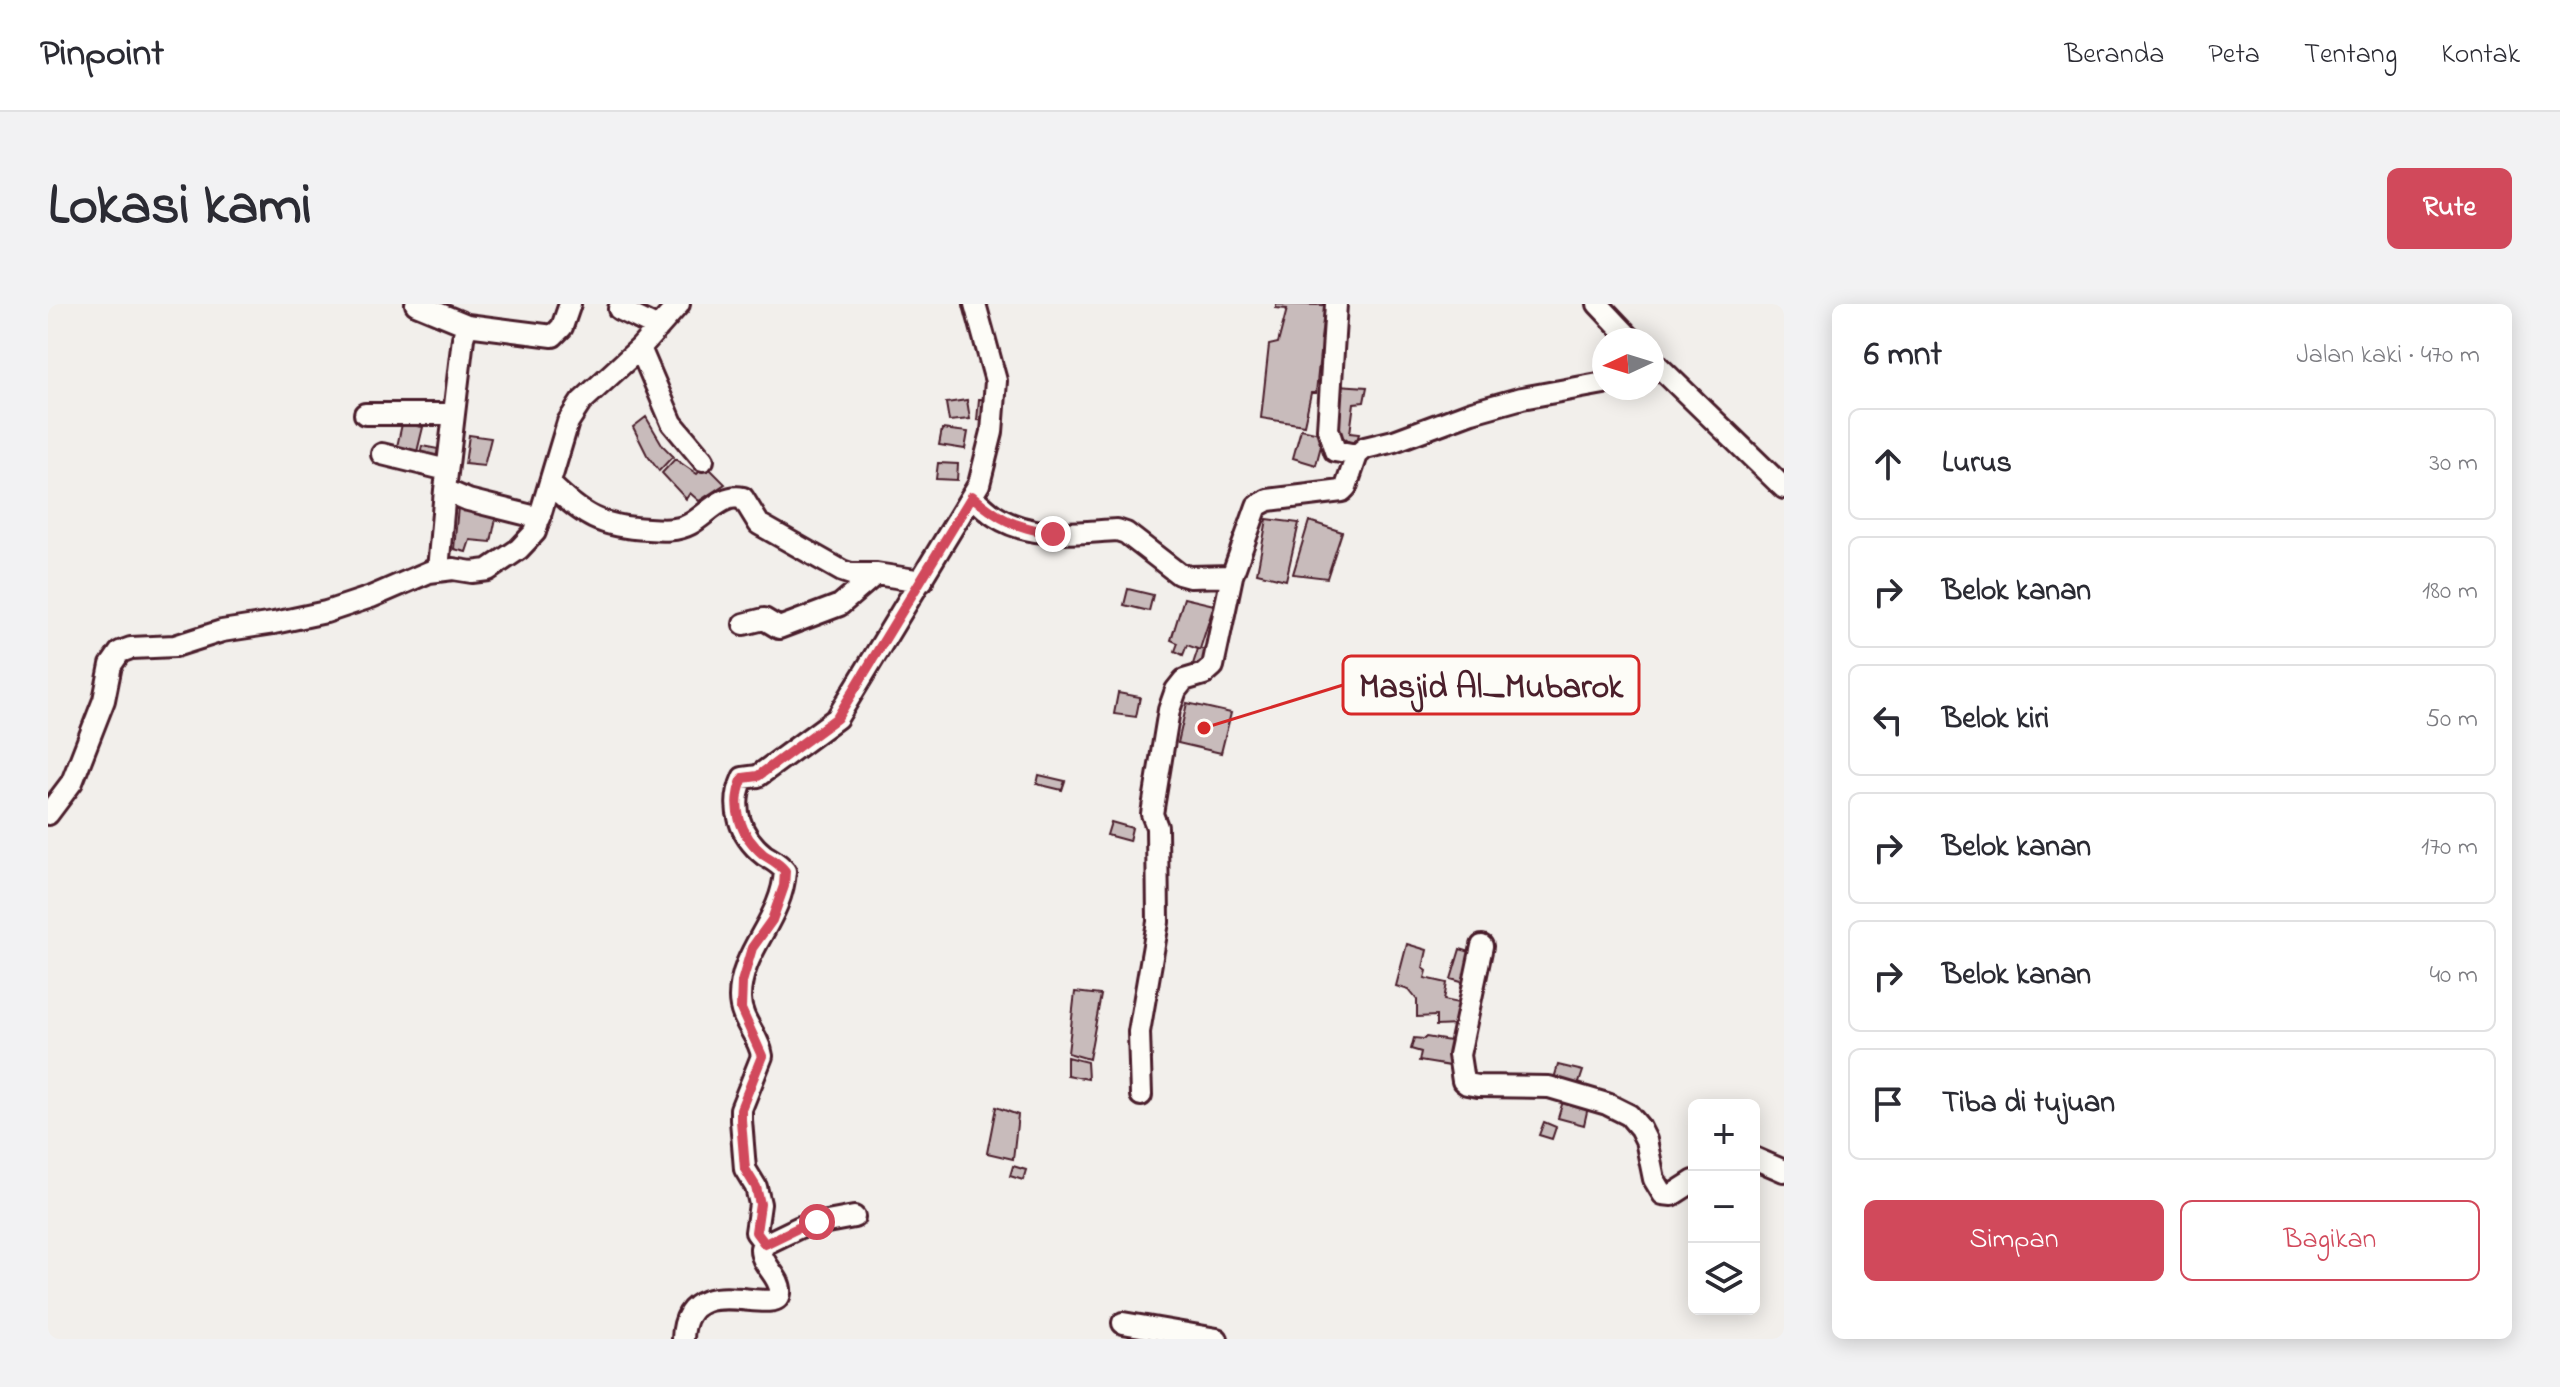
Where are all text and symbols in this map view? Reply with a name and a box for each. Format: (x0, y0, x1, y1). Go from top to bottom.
text: Pinpoint (40, 27, 164, 83)
text: Beranda (2064, 35, 2164, 76)
text: Peta (2208, 35, 2260, 76)
text: Tentang (2304, 35, 2397, 76)
text: Kontak (2441, 35, 2520, 76)
text: Lokasi kami (48, 168, 312, 249)
button: Rute (2387, 168, 2512, 249)
north arrow (1592, 328, 1664, 400)
text: 6 mnt (1864, 331, 1942, 381)
text: Jalan kaki · 470 m (2296, 337, 2480, 375)
icon: ahead (1866, 442, 1910, 486)
text: Lurus (1942, 442, 2012, 486)
text: 30 m (2429, 445, 2478, 483)
route end (1035, 516, 1071, 552)
icon: right (1866, 570, 1910, 614)
text: Belok kanan (1942, 570, 2091, 614)
text: 180 m (2422, 573, 2478, 611)
callout: Masjid Al_Mubarok (1343, 656, 1639, 714)
text: Masjid Al_Mubarok (1359, 664, 1624, 714)
icon: left (1866, 698, 1910, 742)
text: Belok kiri (1942, 698, 2049, 742)
text: 50 m (2425, 701, 2478, 739)
icon: right (1866, 826, 1910, 870)
text: Belok kanan (1942, 826, 2091, 870)
text: 170 m (2421, 829, 2478, 867)
icon: right (1866, 954, 1910, 998)
text: Belok kanan (1942, 954, 2091, 998)
text: 40 m (2429, 957, 2478, 995)
icon: arrive (1866, 1082, 1910, 1126)
text: Tiba di tujuan (1942, 1082, 2115, 1126)
map controls (1688, 1099, 1760, 1315)
button: + (1688, 1099, 1760, 1171)
button: − (1688, 1171, 1760, 1243)
button: Simpan (1864, 1200, 2164, 1281)
button: Bagikan (2180, 1200, 2480, 1281)
route start (799, 1204, 835, 1240)
button: layers (1688, 1243, 1760, 1315)

